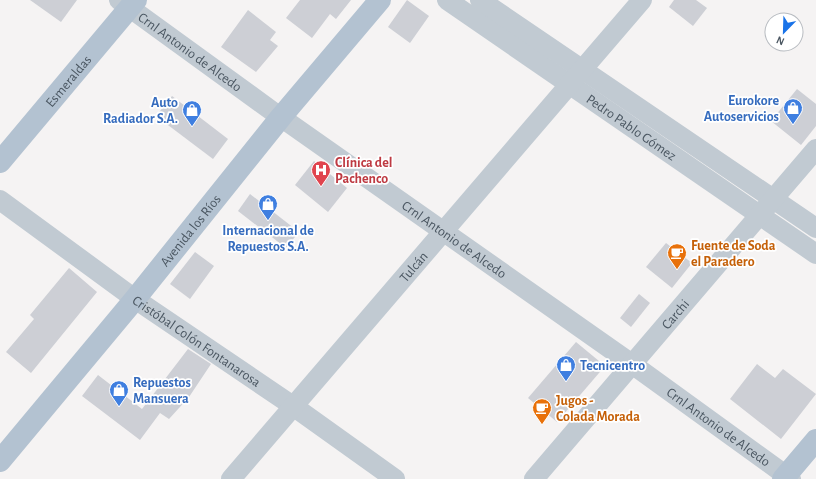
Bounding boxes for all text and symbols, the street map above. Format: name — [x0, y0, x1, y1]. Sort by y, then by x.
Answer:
street label: Crnl Antonio de Alcedo — [135, 10, 244, 95]
north arrow — [764, 12, 804, 52]
text: N — [775, 34, 786, 47]
street label: Esmeraldas — [43, 53, 94, 110]
street label: Pedro Pablo Gómez — [583, 92, 679, 164]
place label: Eurokore Autoservicios — [704, 94, 779, 124]
place label: Auto Radiador S.A. — [103, 96, 178, 126]
shop icon: Eurokore Autoservicios — [782, 97, 804, 125]
shop icon: Auto Radiador S.A. — [181, 99, 203, 127]
place label: Clínica del Pachenco — [335, 156, 392, 186]
hospital icon: Clínica del Pachenco — [310, 159, 332, 187]
street label: Avenida los Ríos — [158, 192, 224, 270]
shop icon: Internacional de Repuestos S.A. — [257, 193, 279, 221]
street label: Crnl Antonio de Alcedo — [399, 199, 509, 282]
place label: Internacional de Repuestos S.A. — [222, 224, 314, 254]
place label: Fuente de Soda el Paradero — [691, 239, 776, 269]
cafe icon: Fuente de Soda el Paradero — [666, 242, 688, 270]
street label: Tulcán — [397, 249, 431, 285]
street label: Cristóbal Colón Fontanarosa — [130, 293, 263, 390]
street label: Carchi — [659, 297, 692, 332]
shop icon: Tecnicentro — [555, 354, 577, 382]
place label: Tecnicentro — [580, 359, 645, 373]
place label: Repuestos Mansuera — [133, 376, 191, 406]
shop icon: Repuestos Mansuera — [108, 379, 130, 407]
street label: Crnl Antonio de Alcedo — [664, 385, 773, 470]
place label: Jugos - Colada Morada — [556, 394, 640, 424]
cafe icon: Jugos - Colada Morada — [531, 397, 553, 425]

